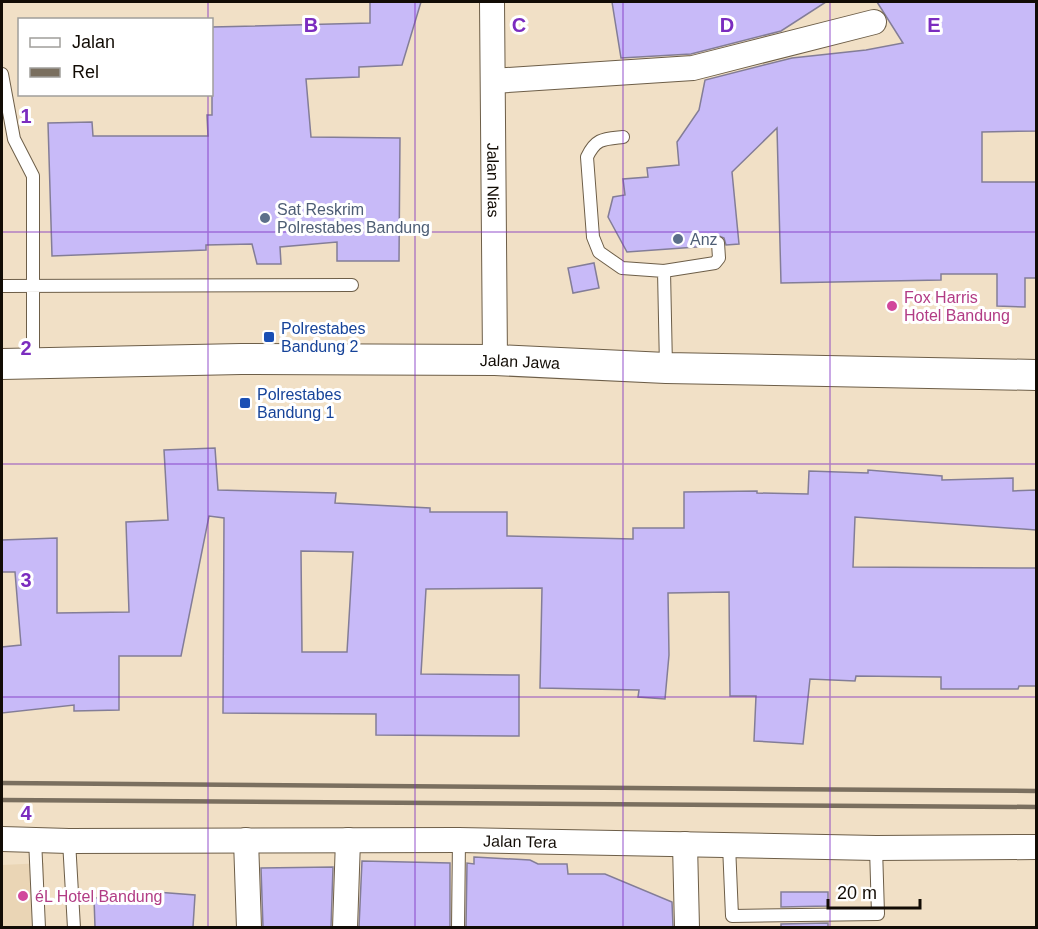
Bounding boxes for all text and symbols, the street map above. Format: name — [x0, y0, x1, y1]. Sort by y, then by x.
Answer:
text: B — [304, 14, 318, 36]
text: C — [512, 14, 526, 36]
text: D — [720, 14, 734, 36]
text: E — [927, 14, 941, 36]
legend — [18, 18, 213, 96]
text: Jalan — [72, 32, 115, 52]
text: Rel — [72, 62, 99, 82]
text: 1 — [20, 105, 32, 127]
street label: Jalan Nias — [484, 143, 502, 217]
place label: Sat Reskrim Polrestabes Bandung — [277, 201, 430, 236]
marker: Sat Reskrim Polrestabes Bandung — [258, 211, 272, 225]
place label: Anz — [690, 231, 718, 248]
marker: Anz — [671, 232, 685, 246]
place label: Fox Harris Hotel Bandung — [904, 289, 1010, 324]
marker: Fox Harris Hotel Bandung — [885, 299, 899, 313]
place label: Polrestabes Bandung 2 — [281, 320, 366, 355]
marker: Polrestabes Bandung 2 — [262, 330, 276, 344]
text: 2 — [20, 337, 32, 359]
street label: Jalan Jawa — [480, 352, 560, 372]
place label: Polrestabes Bandung 1 — [257, 386, 342, 421]
marker: Polrestabes Bandung 1 — [238, 396, 252, 410]
text: 3 — [20, 569, 32, 591]
text: 4 — [20, 802, 32, 824]
street label: Jalan Tera — [483, 832, 557, 851]
scale bar — [828, 872, 920, 910]
text: 20 m — [837, 883, 877, 903]
place label: éL Hotel Bandung — [35, 888, 163, 905]
marker: éL Hotel Bandung — [16, 889, 30, 903]

